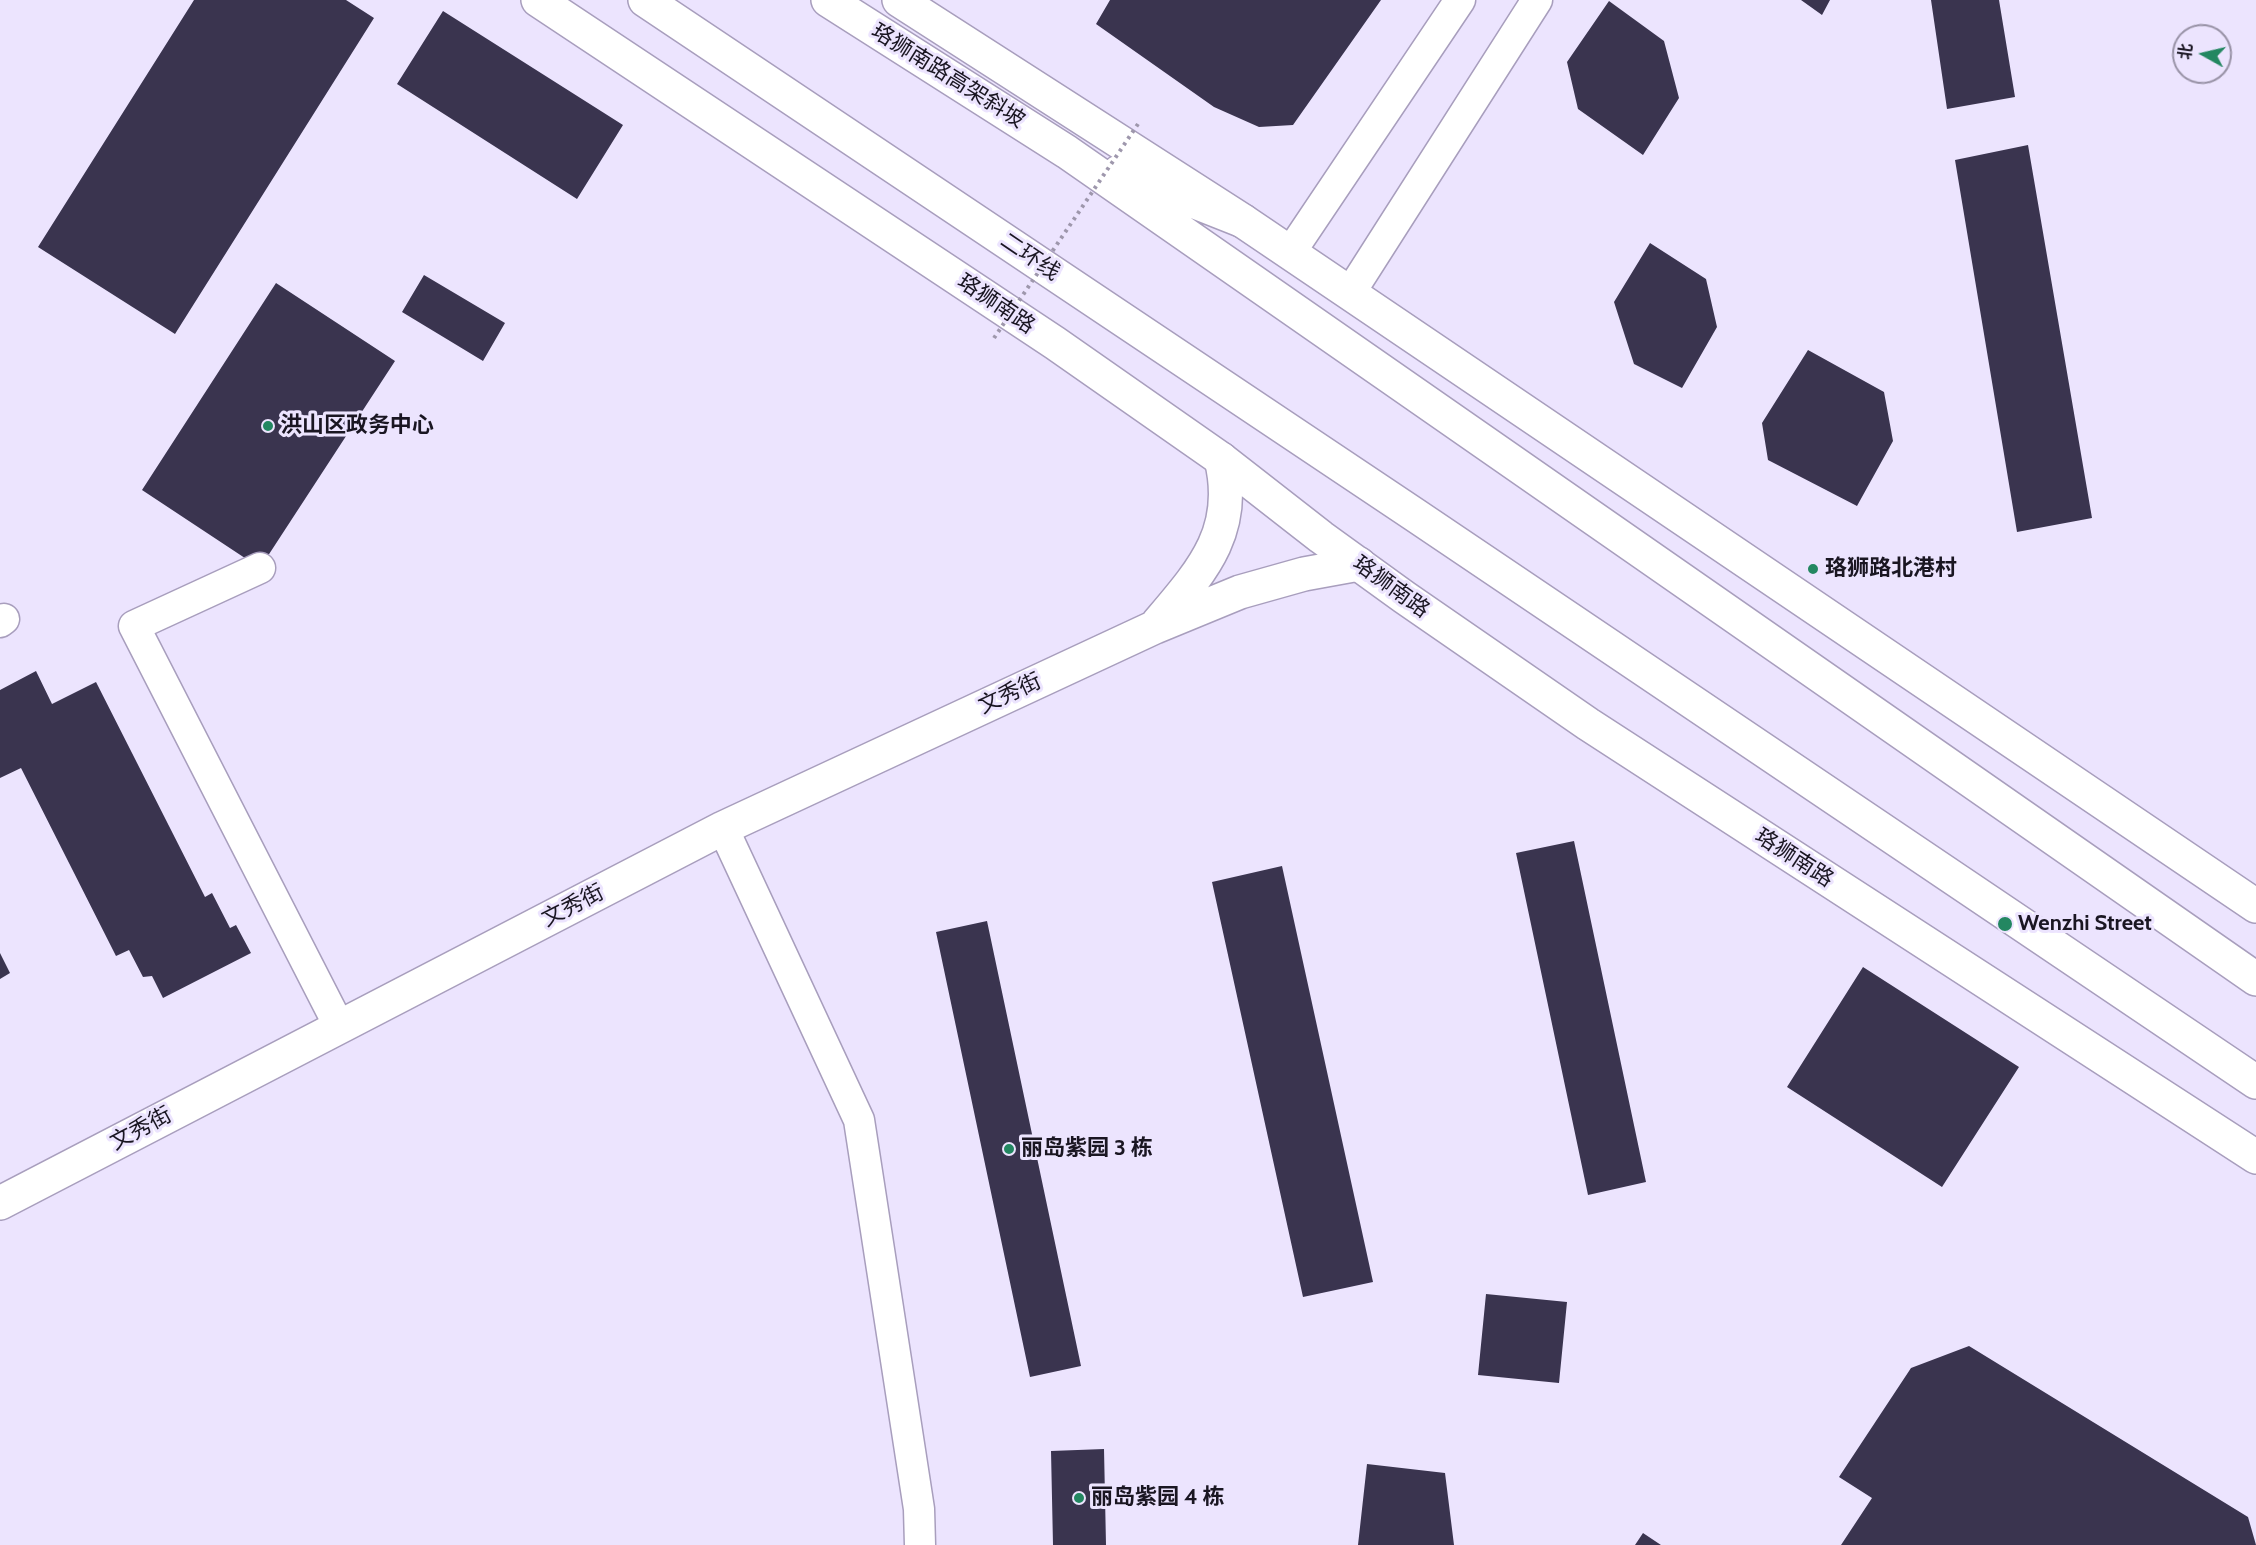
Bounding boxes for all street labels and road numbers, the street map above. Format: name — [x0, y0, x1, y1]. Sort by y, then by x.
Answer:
street label: 珞狮南路高架斜坡 — [866, 18, 1030, 134]
street label: 二环线 — [995, 228, 1065, 286]
street label: 珞狮南路 — [952, 268, 1040, 340]
street label: 珞狮南路 — [1348, 550, 1434, 624]
street label: 文秀街 — [975, 668, 1045, 720]
street label: 珞狮南路 — [1750, 823, 1838, 893]
street label: 文秀街 — [538, 879, 608, 933]
street label: 文秀街 — [106, 1102, 176, 1156]

